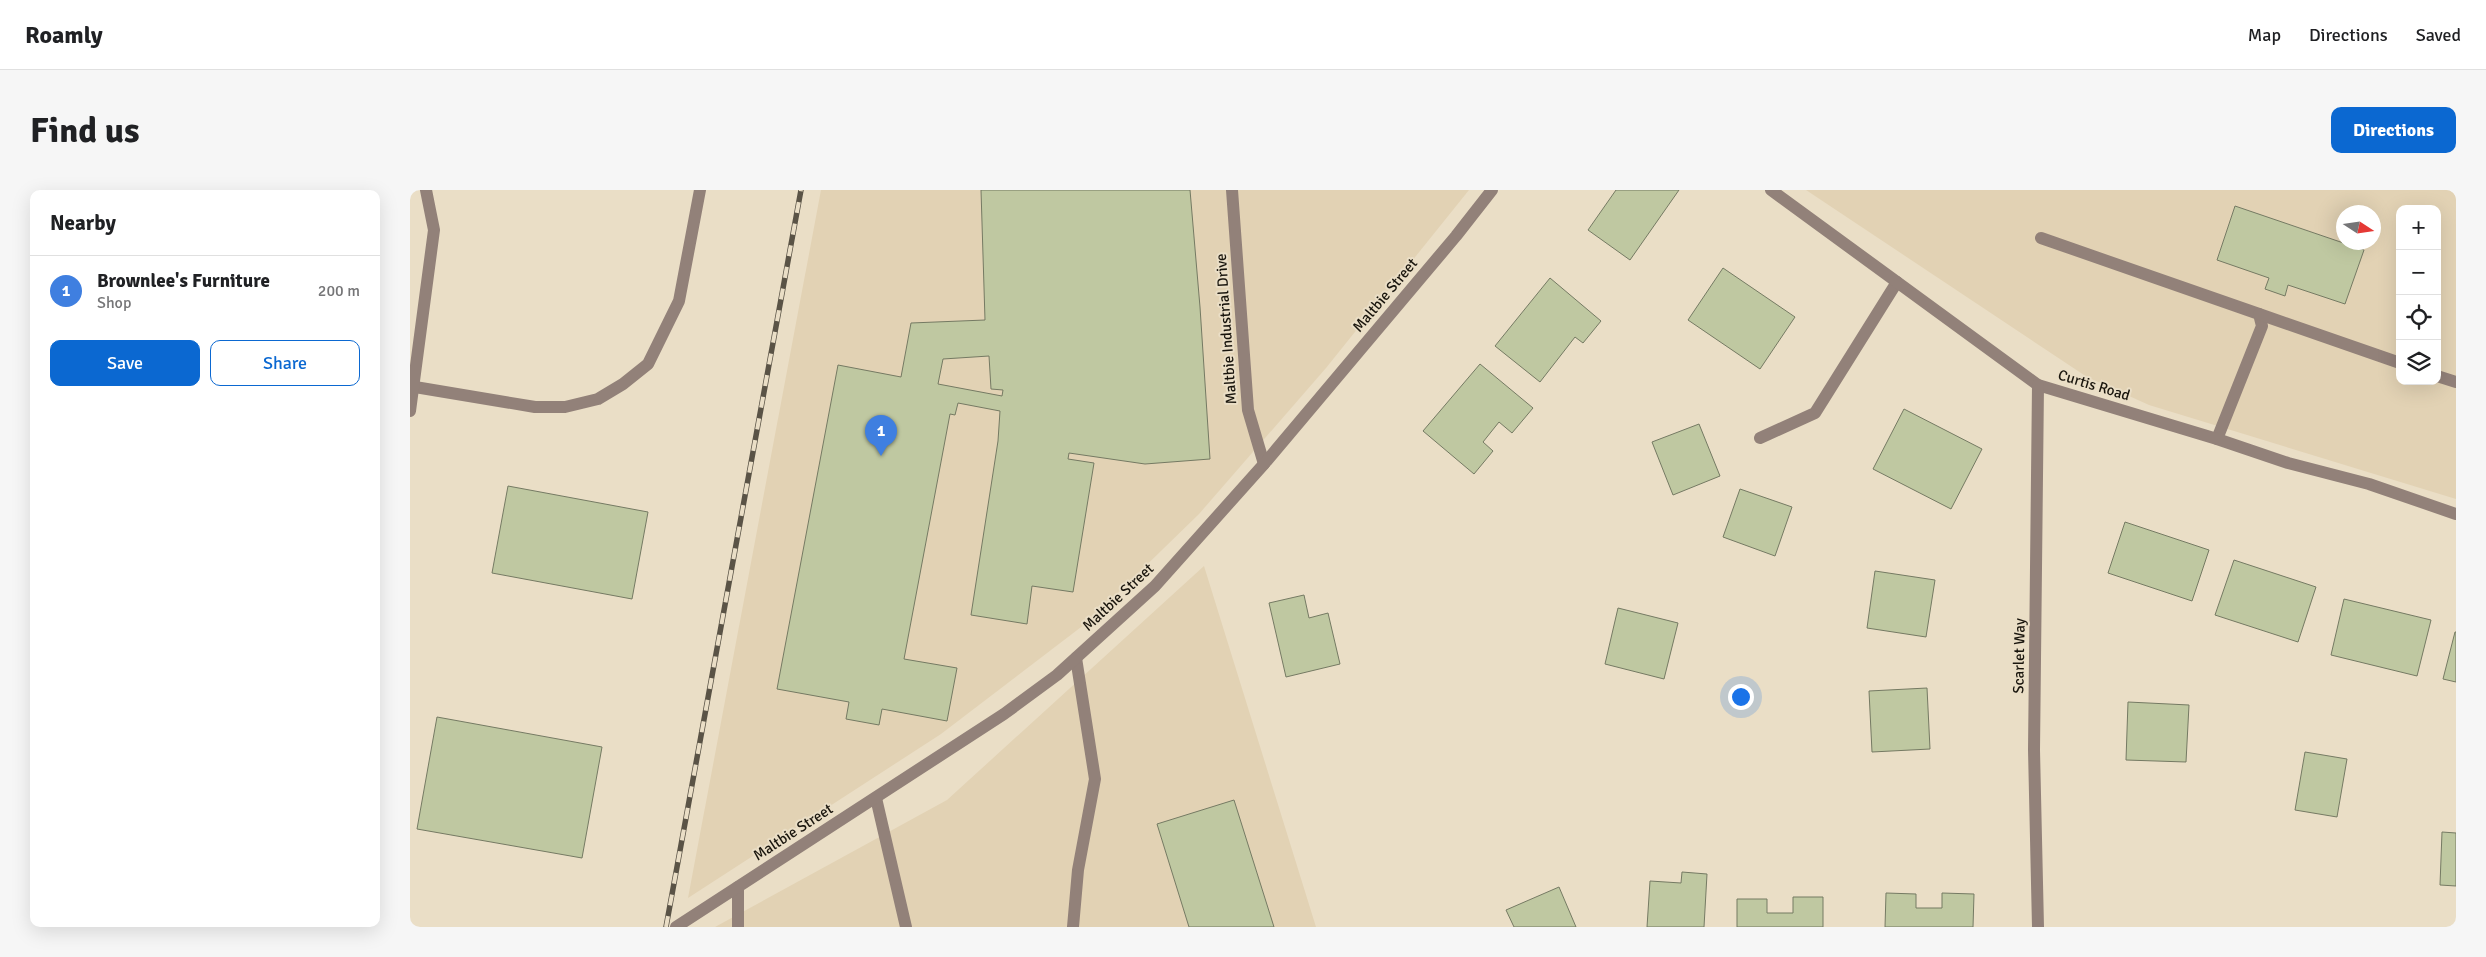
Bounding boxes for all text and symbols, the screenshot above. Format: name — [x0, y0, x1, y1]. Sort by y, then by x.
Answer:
text: Roamly — [25, 20, 103, 50]
text: Map — [2248, 24, 2281, 46]
text: Directions — [2309, 24, 2388, 46]
text: Saved — [2416, 24, 2461, 46]
button: Directions — [2331, 107, 2456, 153]
text: Find us — [30, 109, 140, 152]
north arrow — [2336, 205, 2381, 250]
map controls — [2396, 205, 2441, 385]
button: + — [2396, 205, 2441, 250]
text: Nearby — [50, 210, 116, 236]
button: − — [2396, 250, 2441, 295]
street label: Maltbie Industrial Drive — [1212, 253, 1240, 405]
street label: Maltbie Street — [1349, 254, 1421, 336]
text: Brownlee's Furniture — [97, 269, 270, 293]
text: 1 — [62, 281, 70, 301]
text: 200 m — [318, 281, 360, 301]
text: Shop — [97, 293, 131, 313]
button: locate — [2396, 295, 2441, 340]
button: Save — [50, 340, 200, 386]
button: Share — [210, 340, 360, 386]
button: layers — [2396, 340, 2441, 385]
street label: Curtis Road — [2056, 366, 2132, 404]
pin: 1 — [865, 415, 897, 456]
street label: Maltbie Street — [1079, 559, 1157, 635]
street label: Scarlet Way — [2009, 618, 2029, 694]
your location — [1728, 684, 1754, 710]
street label: Maltbie Street — [750, 800, 836, 864]

